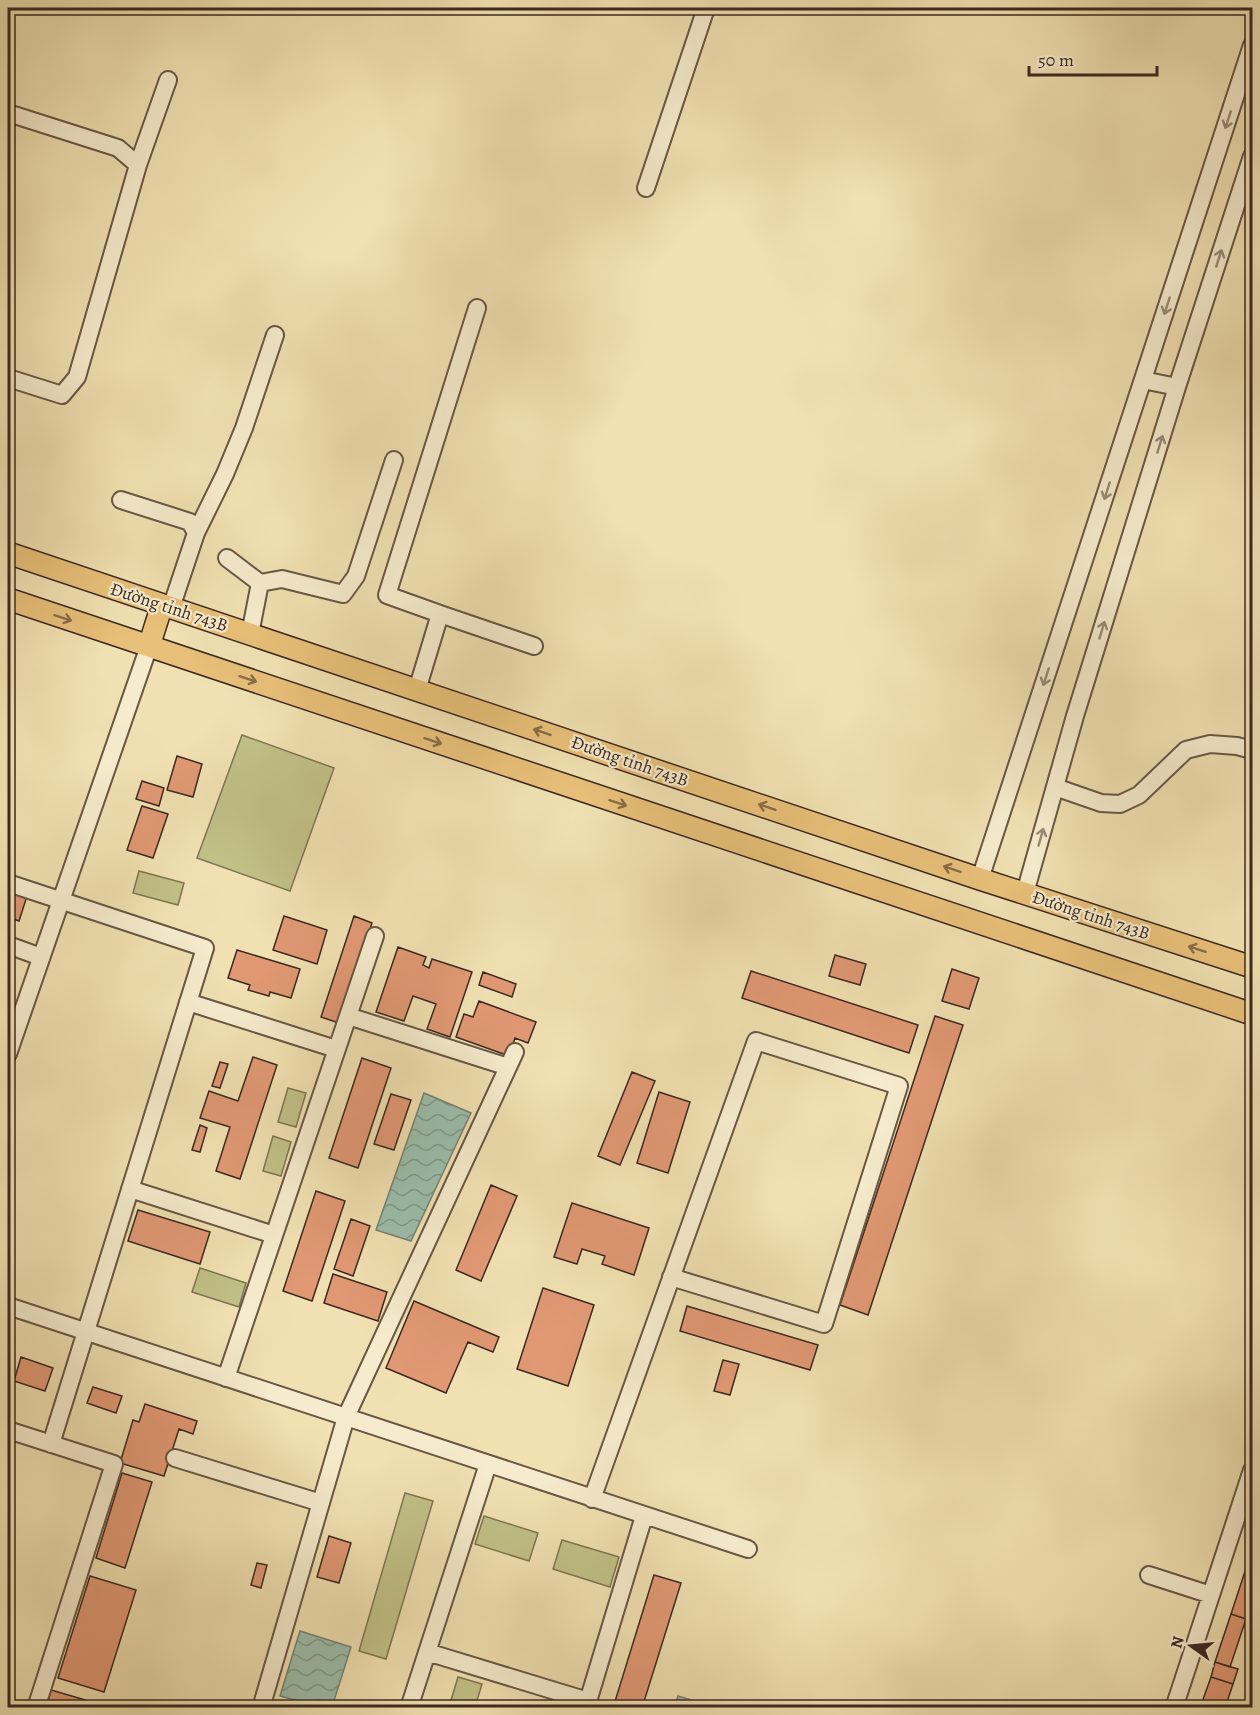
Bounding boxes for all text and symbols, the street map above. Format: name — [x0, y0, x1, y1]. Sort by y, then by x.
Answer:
scale bar — [1029, 39, 1156, 77]
text: 50 m — [1038, 48, 1074, 72]
one-way arrow — [1222, 110, 1233, 129]
one-way arrow — [1215, 249, 1226, 268]
one-way arrow — [1161, 296, 1172, 315]
one-way arrow — [1155, 435, 1166, 454]
one-way arrow — [1101, 481, 1112, 500]
street label: Đường tỉnh 743B — [107, 577, 231, 637]
one-way arrow — [53, 613, 72, 624]
one-way arrow — [1097, 621, 1108, 640]
one-way arrow — [1040, 667, 1051, 686]
one-way arrow — [238, 675, 257, 686]
one-way arrow — [533, 725, 552, 736]
street label: Đường tỉnh 743B — [568, 730, 692, 792]
one-way arrow — [423, 736, 442, 747]
one-way arrow — [608, 798, 627, 809]
one-way arrow — [758, 801, 777, 812]
one-way arrow — [1036, 828, 1047, 847]
one-way arrow — [943, 863, 962, 874]
street label: Đường tỉnh 743B — [1029, 885, 1153, 945]
one-way arrow — [1188, 943, 1207, 954]
north arrow — [1161, 1616, 1221, 1676]
text: N — [1165, 1634, 1190, 1651]

